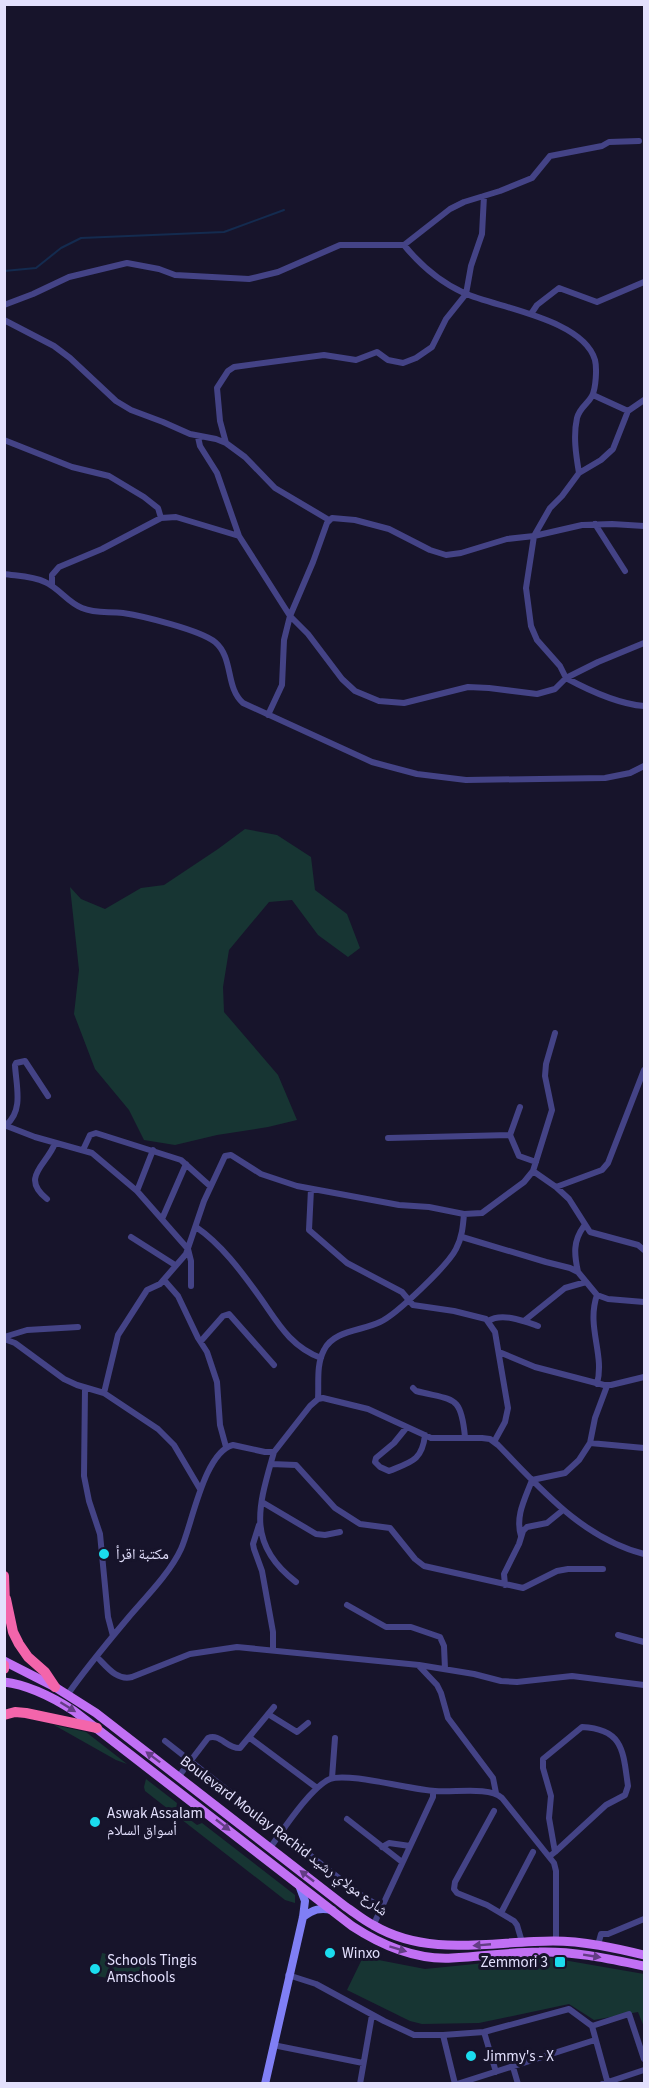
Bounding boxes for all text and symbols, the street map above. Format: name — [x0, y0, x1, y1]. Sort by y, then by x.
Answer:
place label: مكتبة اقرأ — [116, 1544, 169, 1565]
marker: مكتبة اقرأ — [97, 1547, 111, 1561]
one-way arrow — [59, 1702, 76, 1713]
one-way arrow — [146, 1751, 161, 1763]
street label: Boulevard Moulay Rachid شارع مولاي رشيد — [175, 1751, 392, 1922]
place label: Aswak Assalam أسواق السلام — [107, 1803, 203, 1841]
marker: Aswak Assalam أسواق السلام — [88, 1815, 102, 1829]
one-way arrow — [215, 1819, 230, 1831]
one-way arrow — [300, 1871, 315, 1883]
one-way arrow — [473, 1940, 492, 1950]
place label: Winxo — [342, 1943, 380, 1964]
one-way arrow — [389, 1945, 407, 1954]
marker: Winxo — [323, 1946, 337, 1960]
place label: Schools Tingis Amschools — [107, 1950, 197, 1988]
one-way arrow — [583, 1951, 602, 1960]
place label: Zemmori 3 — [480, 1952, 548, 1973]
marker: Zemmori 3 — [553, 1955, 567, 1969]
marker: Schools Tingis Amschools — [88, 1962, 102, 1976]
place label: Jimmy's - X — [483, 2046, 554, 2067]
marker: Jimmy's - X — [464, 2049, 478, 2063]

